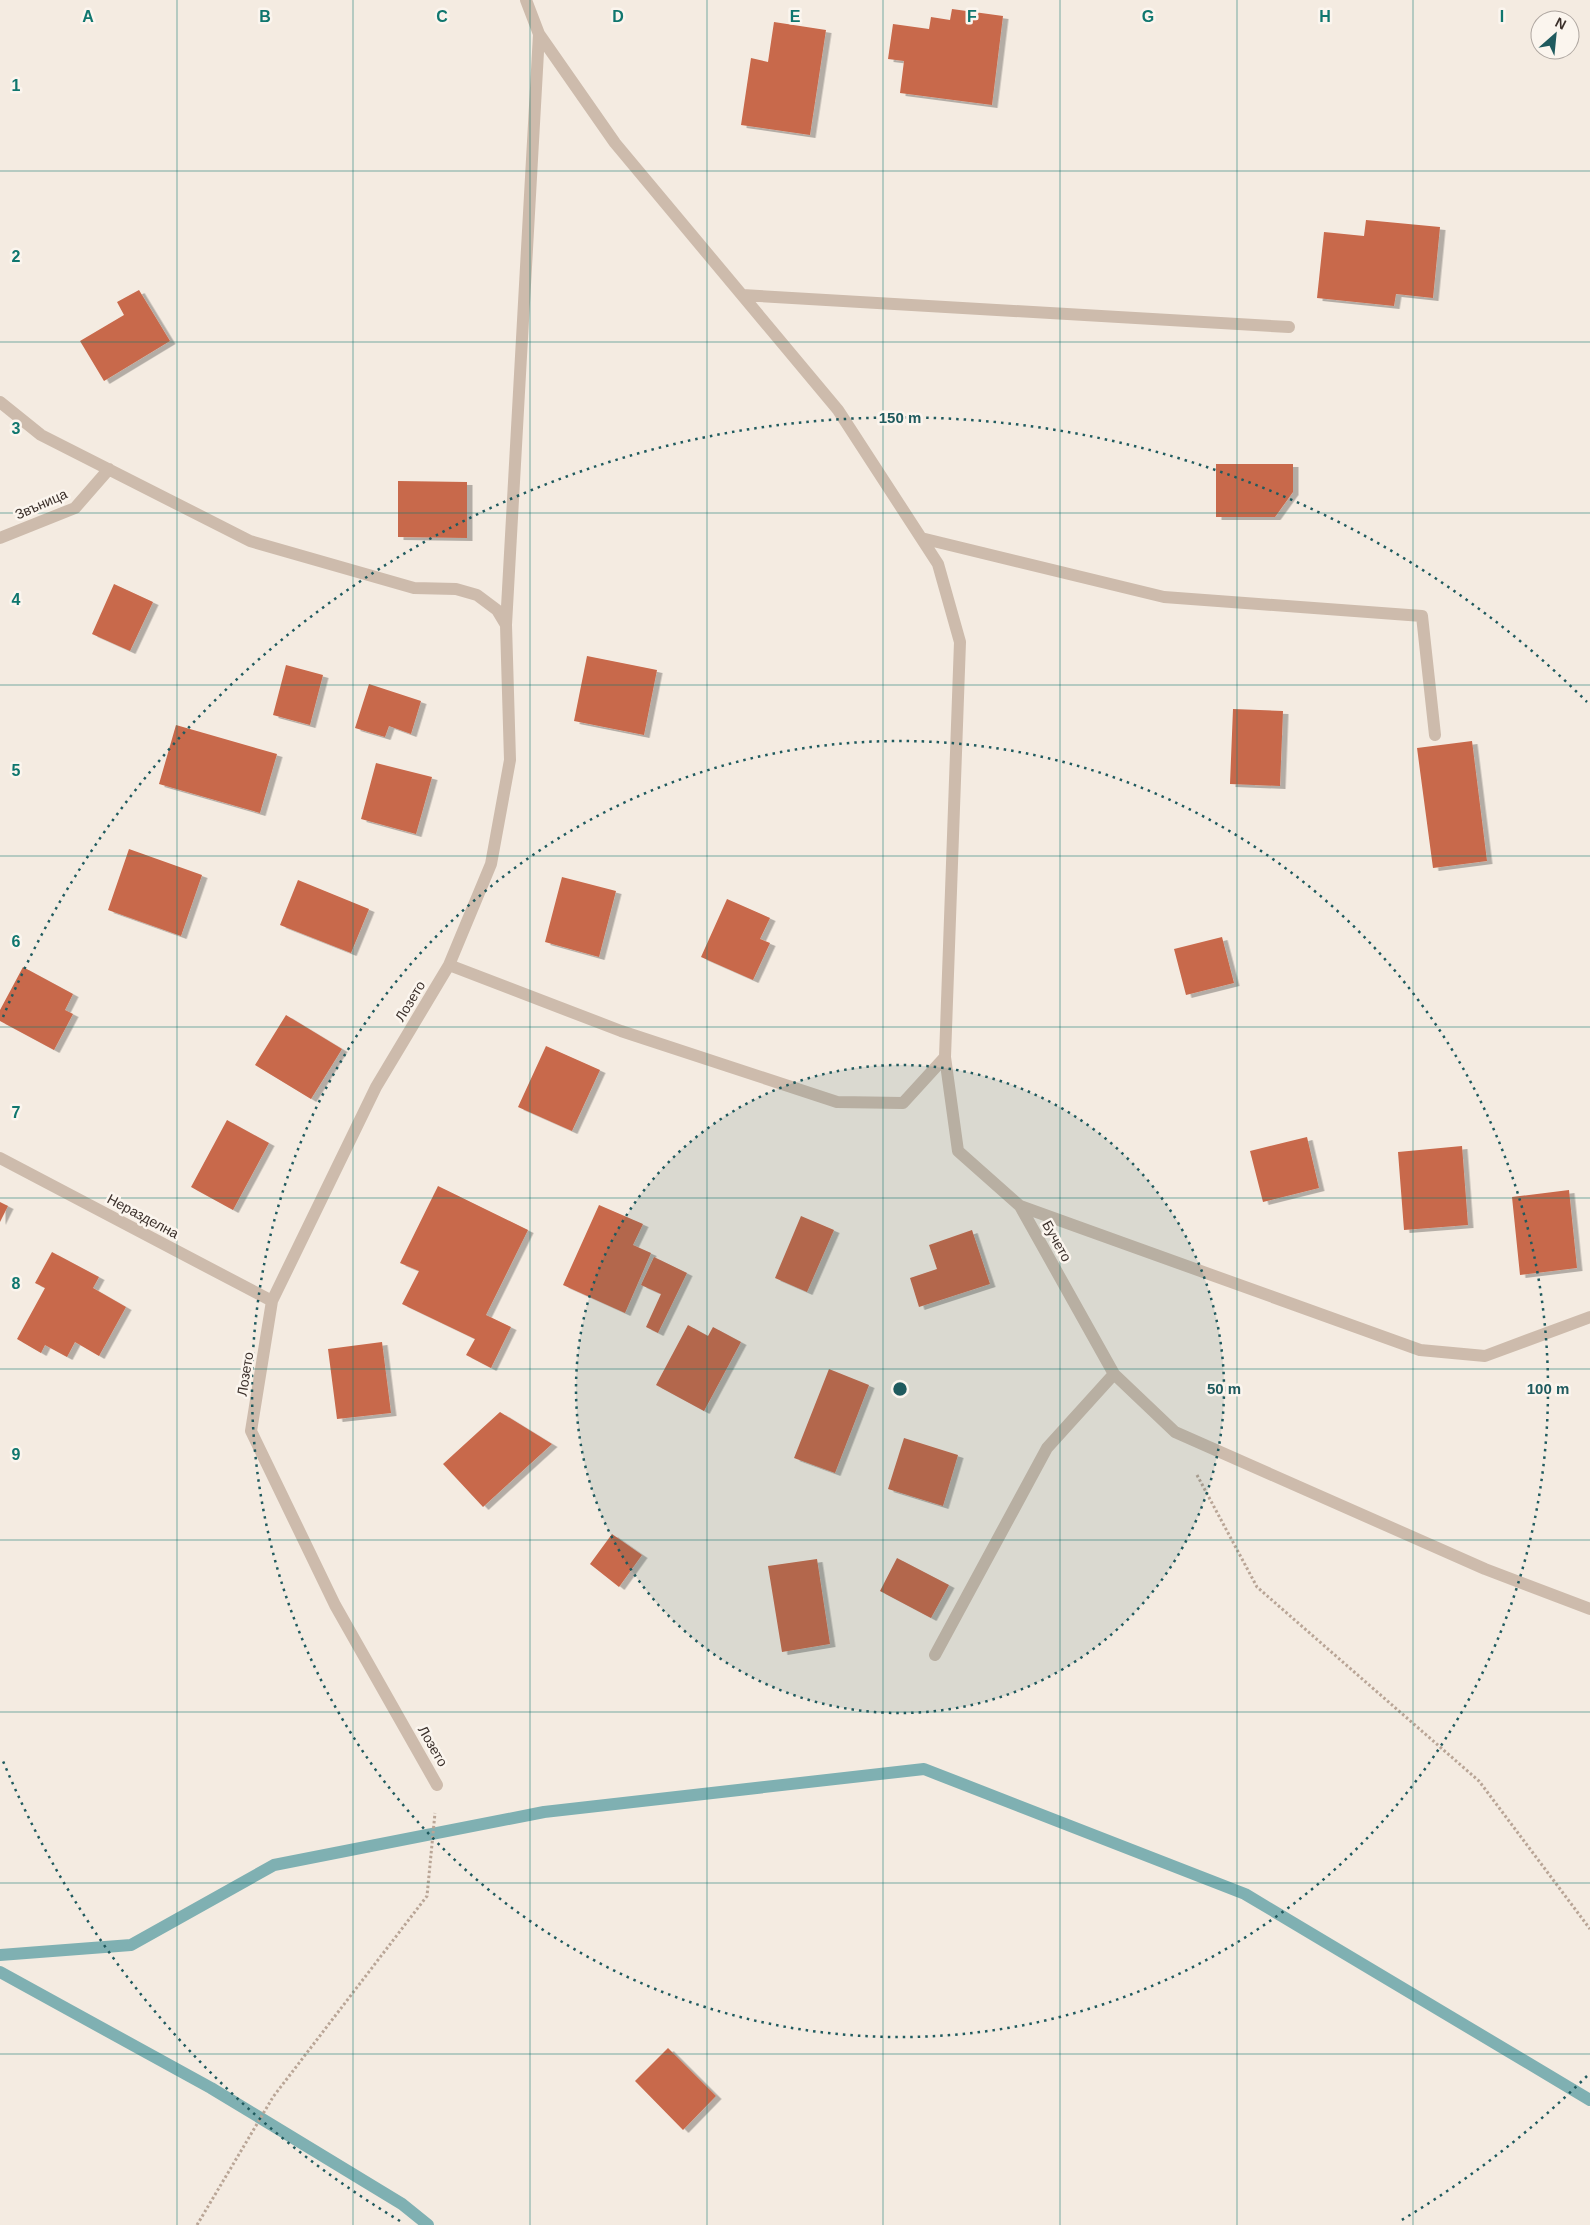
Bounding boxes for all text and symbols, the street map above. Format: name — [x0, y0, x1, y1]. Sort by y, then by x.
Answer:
text: A — [82, 8, 94, 25]
text: B — [259, 8, 271, 25]
text: C — [436, 8, 448, 25]
text: D — [612, 8, 624, 25]
text: E — [790, 8, 801, 25]
text: F — [967, 8, 977, 25]
text: G — [1142, 8, 1154, 25]
text: H — [1319, 8, 1331, 25]
text: I — [1500, 8, 1504, 25]
north arrow — [1530, 10, 1580, 60]
text: N — [1553, 14, 1569, 33]
text: 1 — [12, 77, 21, 94]
text: 2 — [12, 248, 21, 265]
text: 150 m — [879, 409, 921, 426]
text: 3 — [12, 420, 21, 437]
street label: Звъница — [12, 485, 70, 523]
text: 4 — [12, 591, 21, 608]
text: 5 — [12, 762, 21, 779]
text: 6 — [12, 933, 21, 950]
street label: Лозето — [392, 978, 428, 1024]
text: 7 — [12, 1104, 21, 1121]
street label: Неразделна — [105, 1190, 182, 1242]
street label: Бучето — [1039, 1218, 1075, 1265]
text: 8 — [12, 1275, 21, 1292]
street label: Лозето — [234, 1351, 256, 1397]
centre of rings — [891, 1380, 909, 1398]
text: 50 m — [1207, 1380, 1241, 1397]
text: 100 m — [1527, 1380, 1569, 1397]
text: 9 — [12, 1446, 21, 1463]
street label: Лозето — [415, 1723, 451, 1769]

